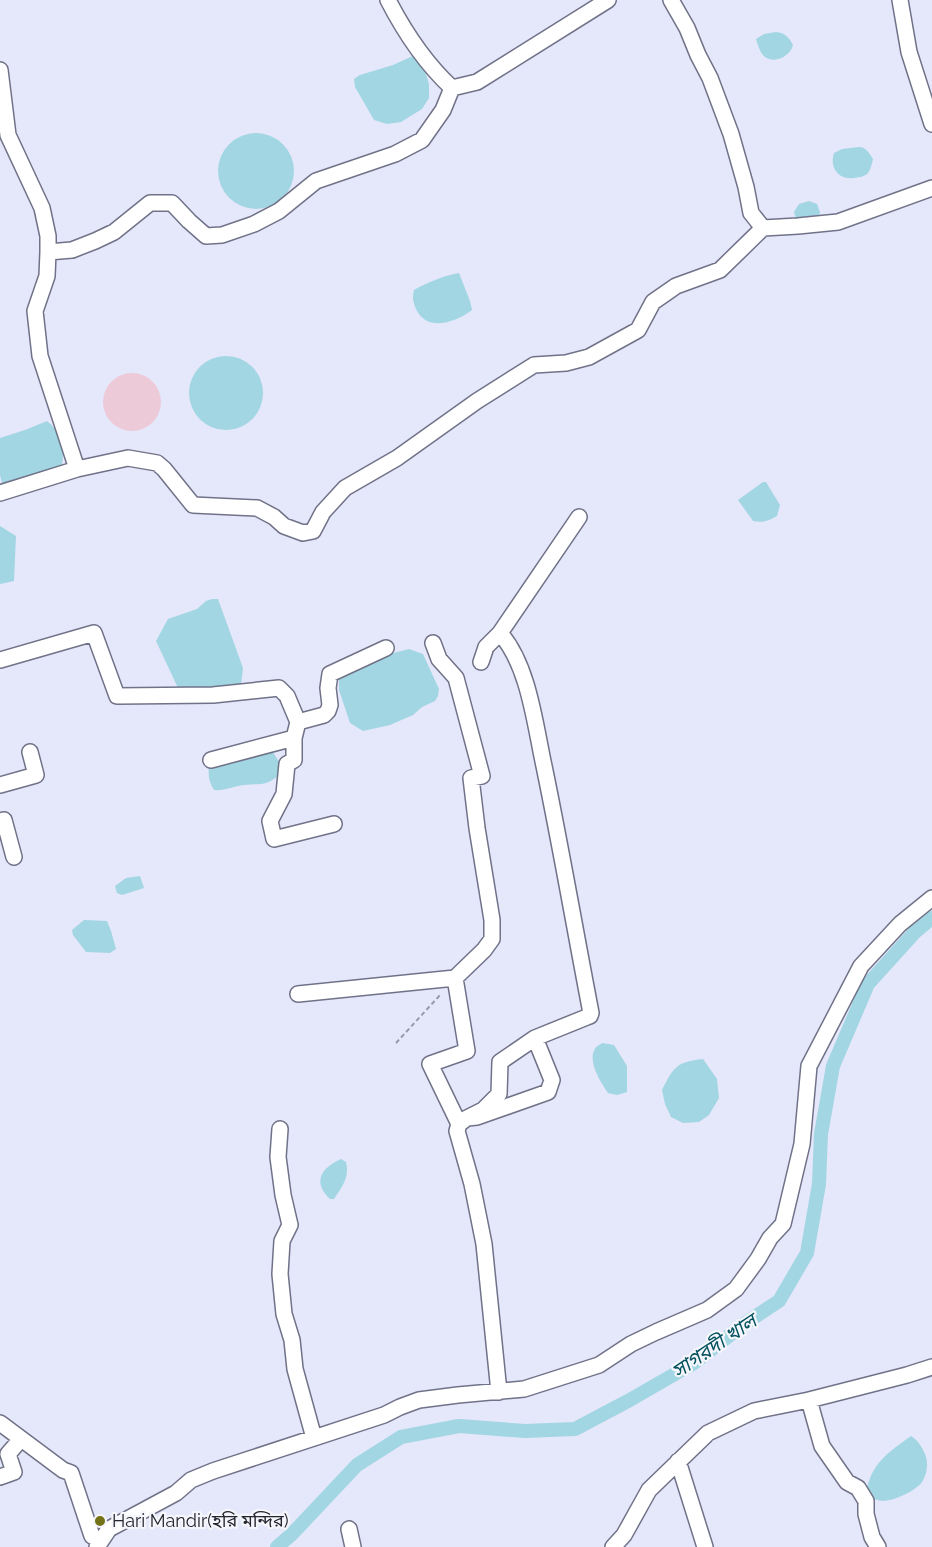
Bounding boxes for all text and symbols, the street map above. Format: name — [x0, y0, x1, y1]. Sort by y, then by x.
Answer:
water label: সাগরদী খাল — [667, 1307, 764, 1383]
place label: Hari Mandir(হরি মন্দির) — [112, 1510, 289, 1531]
marker: Hari Mandir(হরি মন্দির) — [93, 1514, 107, 1528]

